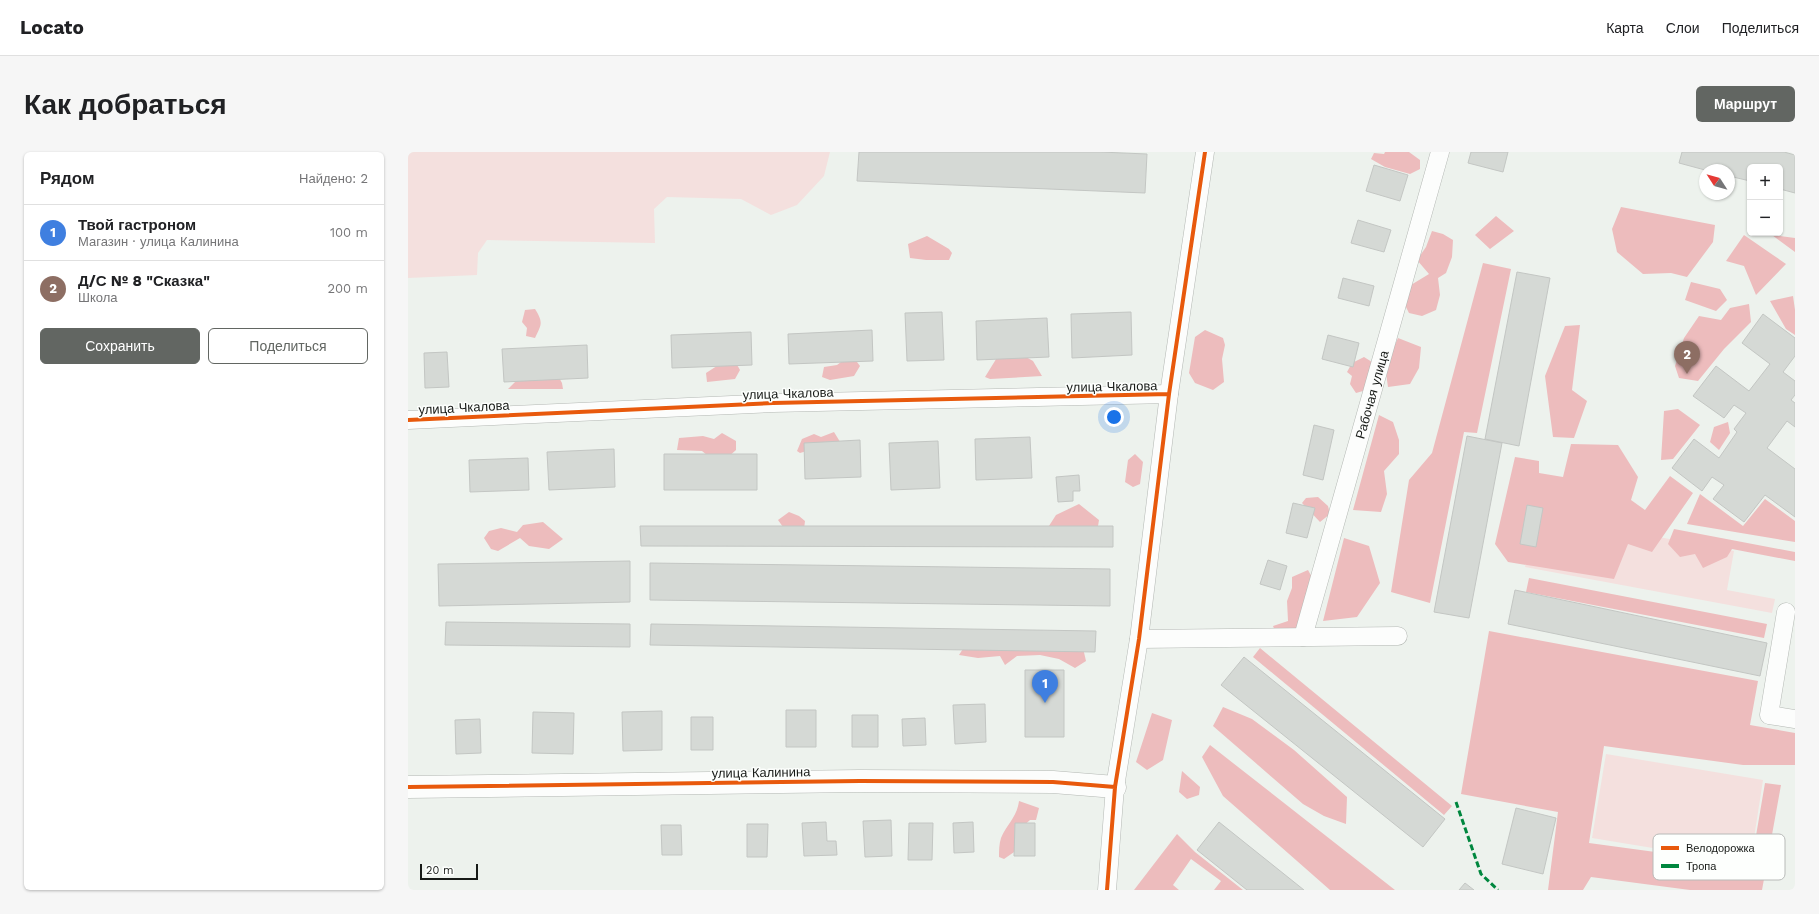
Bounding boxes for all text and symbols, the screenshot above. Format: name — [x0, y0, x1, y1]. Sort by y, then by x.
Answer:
text: Locato — [20, 16, 84, 39]
text: Карта — [1606, 20, 1644, 36]
text: Слои — [1666, 20, 1700, 36]
text: Поделиться — [1722, 20, 1799, 36]
button: Маршрут — [1696, 86, 1795, 122]
text: Как добраться — [24, 88, 227, 121]
north arrow — [1699, 164, 1735, 200]
map controls — [1747, 164, 1783, 236]
button: + — [1747, 164, 1783, 200]
text: Рядом — [40, 168, 95, 188]
text: Найдено: 2 — [299, 171, 368, 186]
button: − — [1747, 200, 1783, 236]
text: Твой гастроном — [78, 216, 196, 234]
text: 1 — [50, 225, 56, 240]
text: 100 m — [330, 225, 368, 240]
text: Магазин · улица Калинина — [78, 234, 239, 249]
text: Д/С № 8 "Сказка" — [78, 272, 210, 290]
text: 2 — [49, 281, 57, 296]
text: 200 m — [327, 281, 368, 296]
text: Школа — [78, 290, 118, 305]
button: Сохранить — [40, 328, 200, 364]
button: Поделиться — [208, 328, 368, 364]
pin: 2 — [1674, 341, 1700, 374]
street label: Рабочая улица — [1352, 348, 1392, 441]
street label: улица Чкалова — [1066, 378, 1158, 395]
street label: улица Чкалова — [742, 384, 835, 403]
street label: улица Чкалова — [418, 398, 511, 417]
your location — [1104, 407, 1124, 427]
pin: 1 — [1032, 670, 1058, 703]
street label: улица Калинина — [712, 764, 811, 781]
legend — [1653, 834, 1785, 880]
text: Велодорожка — [1686, 842, 1756, 855]
text: Тропа — [1686, 860, 1717, 873]
scale bar — [420, 862, 478, 881]
text: 20 m — [426, 864, 454, 877]

